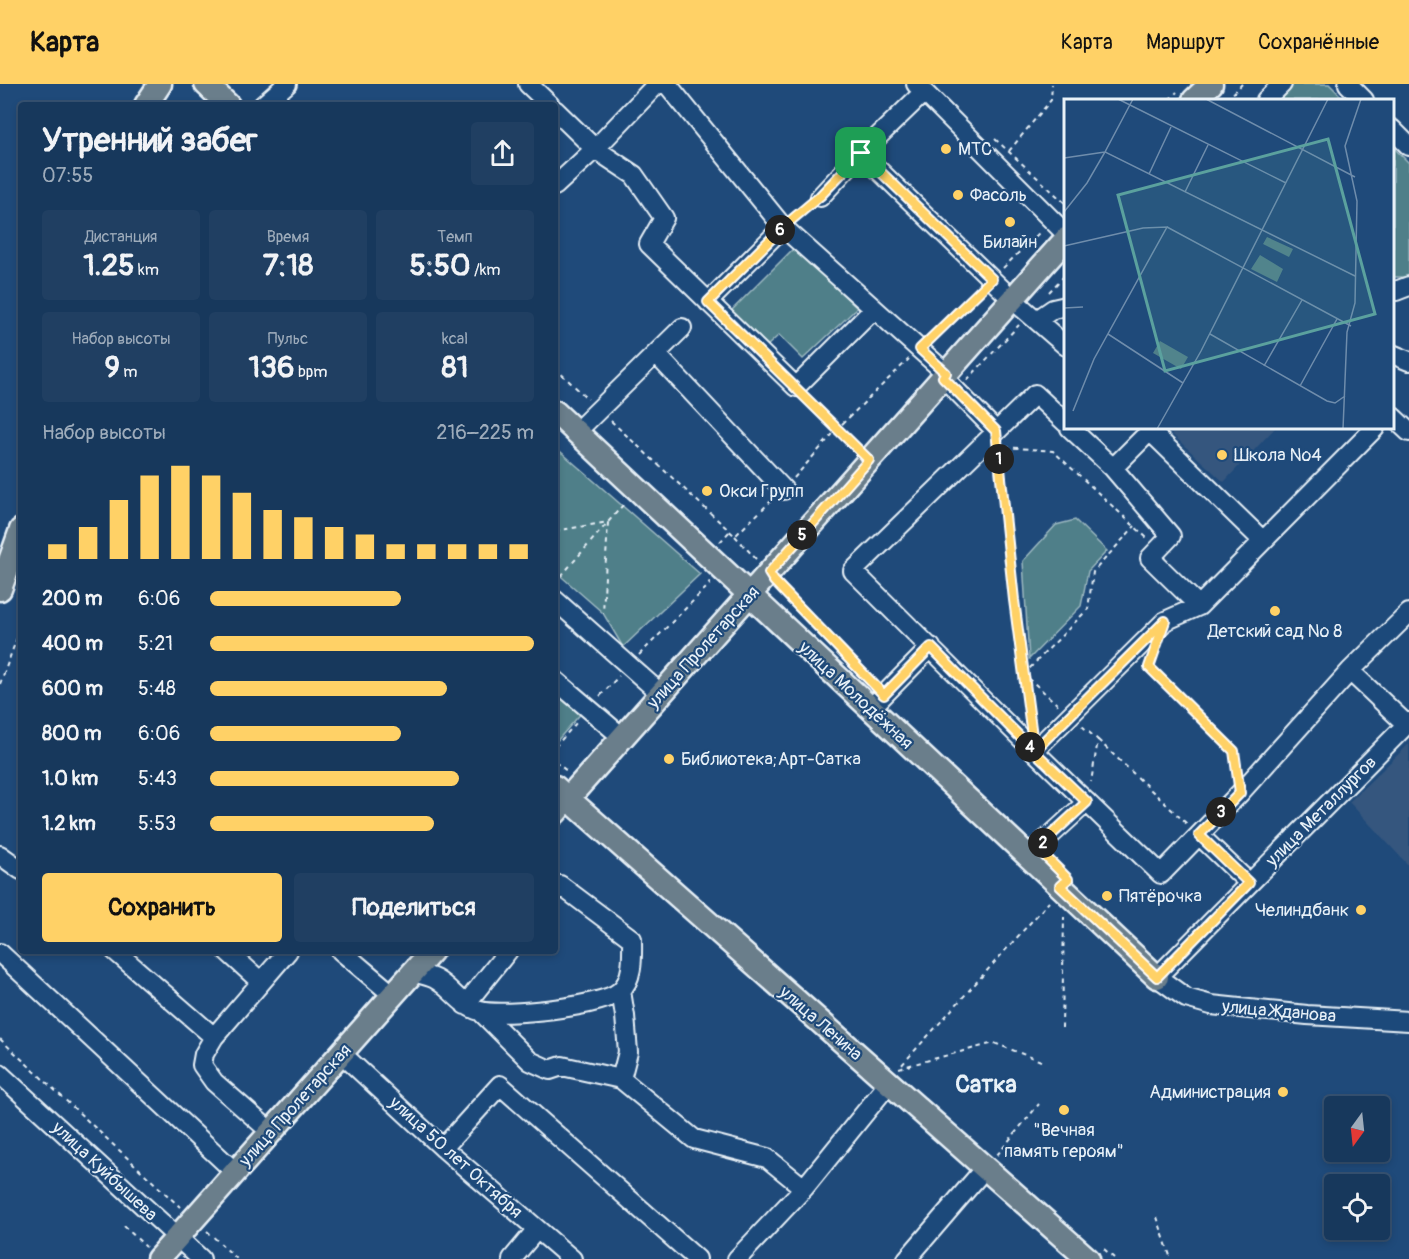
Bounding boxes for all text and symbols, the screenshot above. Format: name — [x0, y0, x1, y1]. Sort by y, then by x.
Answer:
text: Карта — [30, 25, 99, 60]
text: Карта — [1061, 29, 1113, 56]
text: Маршрут — [1146, 29, 1225, 56]
text: Сохранённые — [1258, 29, 1379, 56]
inset map — [1064, 99, 1394, 429]
text: Утренний забег — [42, 120, 258, 161]
button: share — [471, 122, 534, 185]
pin — [835, 127, 886, 178]
icon: arrive — [844, 136, 877, 169]
place label: МТС — [958, 138, 992, 161]
marker: МТС — [939, 142, 953, 156]
text: 07:55 — [42, 163, 93, 188]
place label: Фасоль — [970, 184, 1027, 207]
marker: Фасоль — [951, 188, 965, 202]
pin: 6 — [765, 215, 795, 245]
marker: Билайн — [1003, 215, 1017, 229]
text: 6 — [775, 220, 785, 240]
text: Дистанция — [85, 227, 157, 247]
text: Время — [267, 227, 309, 247]
text: Темп — [437, 227, 473, 247]
place label: Билайн — [983, 231, 1037, 254]
text: 1.25 — [83, 247, 134, 284]
text: 7:18 — [263, 247, 313, 284]
text: 5:50 — [409, 247, 470, 284]
text: km — [134, 260, 159, 280]
text: /km — [470, 260, 501, 280]
text: Набор высоты — [71, 329, 171, 349]
text: Пульс — [268, 329, 308, 349]
text: kcal — [442, 329, 468, 349]
text: 9 — [104, 349, 120, 386]
text: 136 — [248, 349, 294, 386]
text: 81 — [442, 349, 468, 386]
text: m — [120, 362, 138, 382]
text: bpm — [294, 362, 328, 382]
text: Набор высоты — [42, 420, 166, 445]
text: 216–225 m — [436, 420, 534, 445]
pin: 1 — [984, 444, 1014, 474]
place label: Школа №4 — [1234, 444, 1322, 467]
marker: Школа №4 — [1215, 448, 1229, 462]
text: 1 — [996, 449, 1002, 469]
place label: Окси Групп — [719, 480, 804, 503]
marker: Окси Групп — [700, 484, 714, 498]
pin: 5 — [787, 520, 817, 550]
text: 5 — [798, 525, 806, 545]
street label: улица Пролетарская — [642, 581, 765, 714]
text: 200 m — [42, 586, 103, 611]
text: 6:06 — [138, 586, 180, 611]
marker: Детский сад № 8 — [1268, 604, 1282, 618]
place label: Детский сад № 8 — [1207, 620, 1342, 643]
text: 400 m — [42, 631, 103, 656]
text: 5:21 — [138, 631, 173, 656]
street label: улица Молодёжная — [793, 636, 918, 754]
text: 600 m — [42, 676, 103, 701]
text: 5:48 — [138, 676, 176, 701]
text: 800 m — [42, 721, 102, 746]
text: 6:06 — [138, 721, 180, 746]
pin: 4 — [1015, 732, 1045, 762]
text: 4 — [1025, 737, 1035, 757]
place label: Библиотека;Арт-Сатка — [681, 748, 861, 771]
street label: улица Металлургов — [1260, 751, 1382, 872]
marker: Библиотека;Арт-Сатка — [662, 752, 676, 766]
text: 1.0 km — [42, 766, 98, 791]
text: 5:43 — [138, 766, 177, 791]
pin: 3 — [1206, 797, 1236, 827]
text: 3 — [1217, 802, 1225, 822]
text: 1.2 km — [42, 811, 96, 836]
text: 5:53 — [138, 811, 176, 836]
pin: 2 — [1028, 828, 1058, 858]
text: 2 — [1039, 833, 1047, 853]
button: Сохранить — [42, 873, 282, 942]
button: Поделиться — [294, 873, 534, 942]
place label: Пятёрочка — [1119, 885, 1202, 908]
marker: Пятёрочка — [1100, 889, 1114, 903]
place label: Челиндбанк — [1255, 899, 1349, 922]
marker: Челиндбанк — [1354, 903, 1368, 917]
street label: улица Ленина — [774, 980, 867, 1066]
street label: улица Жданова — [1220, 995, 1337, 1028]
street label: улица Пролетарская — [234, 1039, 357, 1172]
district label: Сатка — [955, 1070, 1017, 1099]
place label: Администрация — [1149, 1081, 1271, 1104]
marker: Администрация — [1276, 1085, 1290, 1099]
street label: улица 50 лет Октября — [384, 1091, 527, 1223]
north arrow — [1324, 1096, 1390, 1162]
map controls — [1324, 1096, 1390, 1240]
marker: "Вечная память героям" — [1057, 1103, 1071, 1117]
street label: улица Куйбышева — [46, 1116, 162, 1226]
place label: "Вечная память героям" — [1004, 1119, 1124, 1163]
button: locate — [1324, 1174, 1390, 1240]

